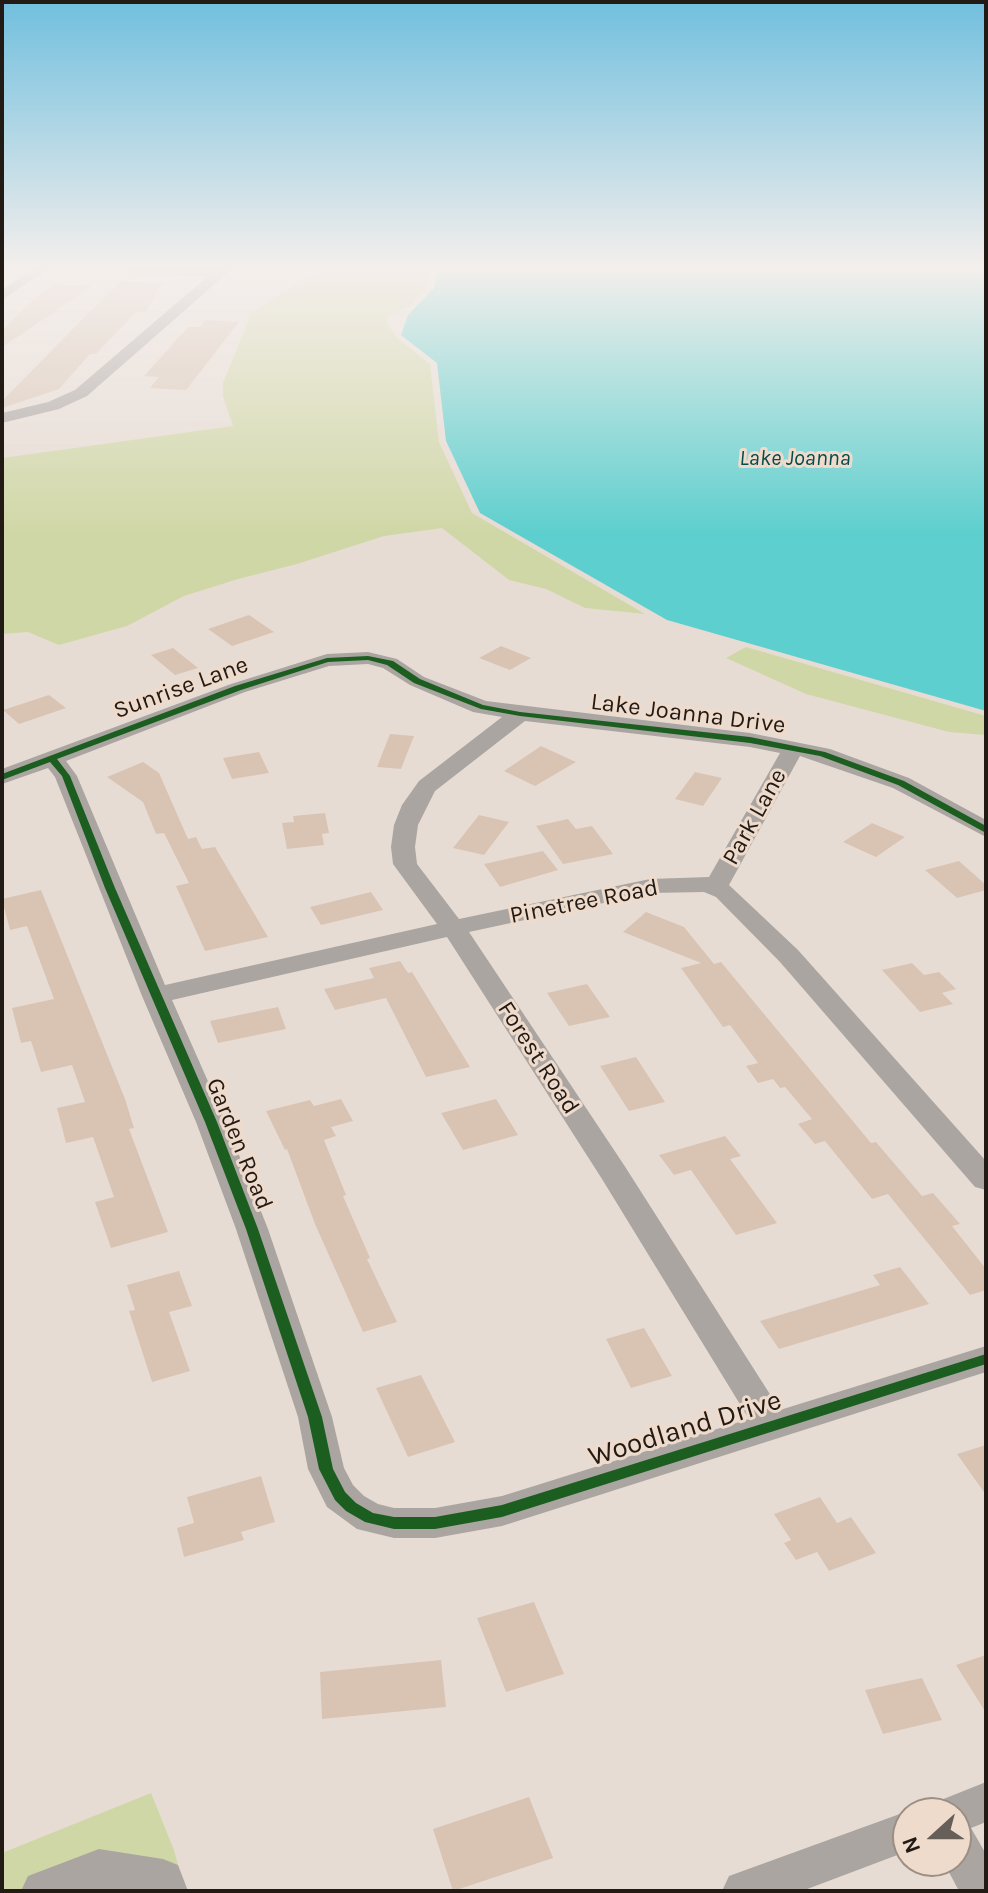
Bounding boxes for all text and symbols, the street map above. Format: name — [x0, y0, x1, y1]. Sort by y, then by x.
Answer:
water label: Lake Joanna — [739, 446, 851, 472]
street label: Sunrise Lane — [110, 650, 252, 726]
street label: Lake Joanna Drive — [589, 688, 787, 740]
street label: Park Lane — [717, 764, 793, 870]
street label: Pinetree Road — [507, 874, 661, 930]
street label: Forest Road — [491, 996, 585, 1120]
street label: Garden Road — [200, 1074, 278, 1214]
street label: Woodland Drive — [584, 1384, 786, 1474]
north arrow — [892, 1797, 972, 1877]
text: N — [896, 1833, 926, 1857]

